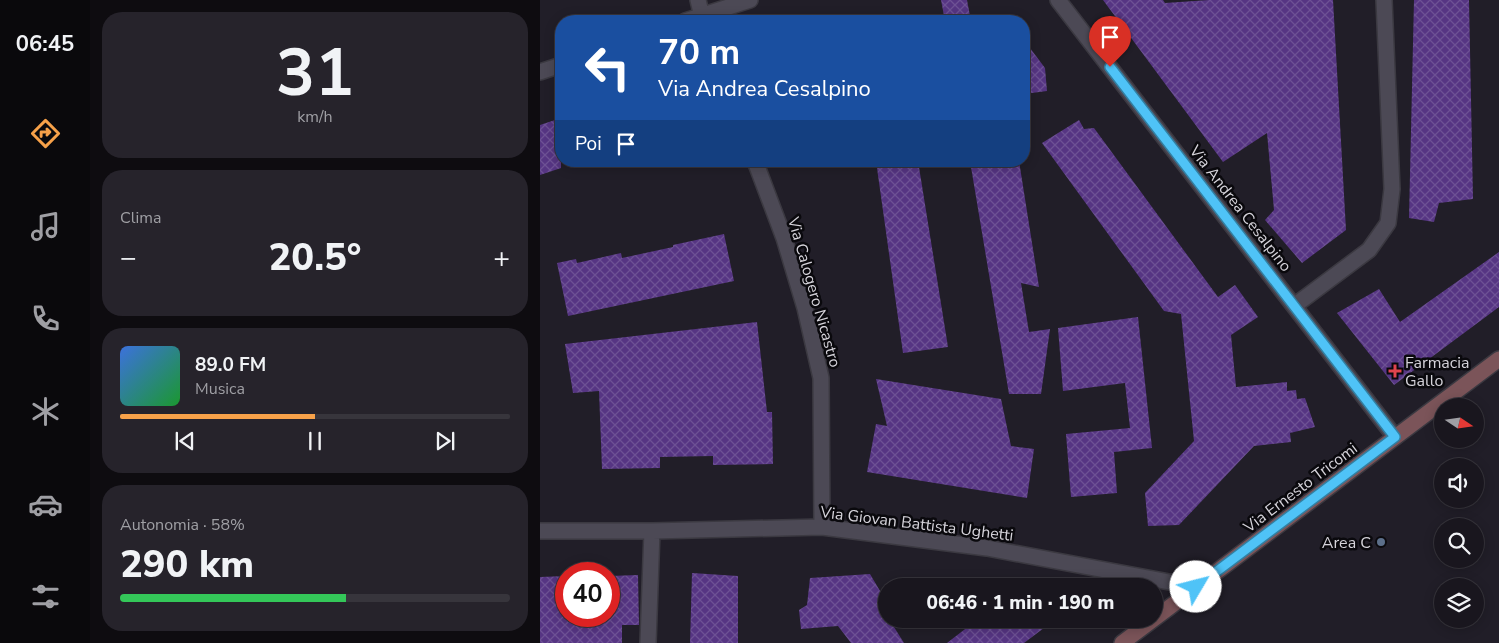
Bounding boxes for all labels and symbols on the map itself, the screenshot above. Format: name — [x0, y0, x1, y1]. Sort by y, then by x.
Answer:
pin — [1089, 16, 1131, 67]
street label: Via Andrea Cesalpino — [1183, 140, 1297, 276]
street label: Via Calogero Nicastro — [782, 214, 846, 370]
place label: Farmacia Gallo — [1405, 352, 1469, 392]
marker: Farmacia Gallo — [1389, 365, 1401, 377]
north arrow — [1434, 398, 1484, 448]
street label: Via Ernesto Tricomi — [1238, 438, 1362, 539]
street label: Via Giovan Battista Ughetti — [818, 501, 1015, 547]
place label: Area C — [1322, 532, 1371, 554]
marker: Area C — [1375, 536, 1387, 548]
position arrow — [1169, 560, 1221, 612]
speed limit sign: 40 — [555, 562, 620, 627]

